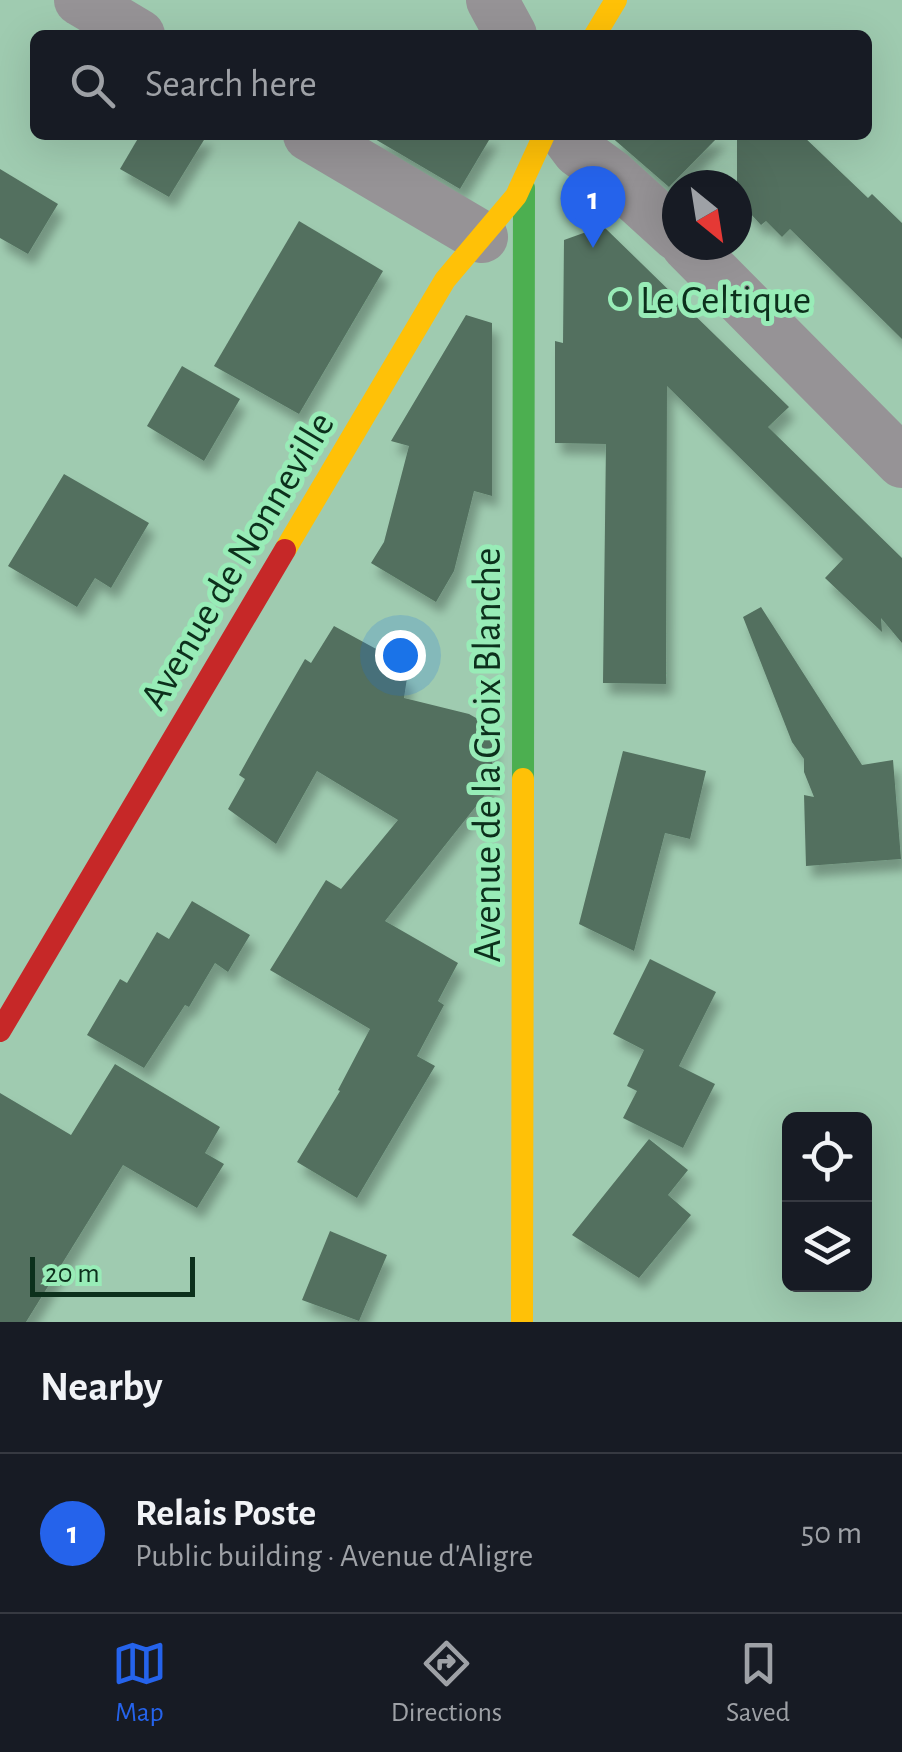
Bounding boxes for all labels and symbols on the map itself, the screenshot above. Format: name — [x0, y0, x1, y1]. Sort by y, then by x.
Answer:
pin: 1 — [560, 166, 626, 248]
north arrow — [662, 170, 752, 260]
place label: Le Celtique — [640, 281, 811, 321]
marker: Le Celtique — [609, 288, 631, 310]
street label: Avenue de Nonneville — [133, 406, 342, 717]
street label: Avenue de la Croix Blanche — [468, 548, 508, 962]
your location — [375, 630, 426, 681]
scale bar — [30, 1252, 195, 1296]

